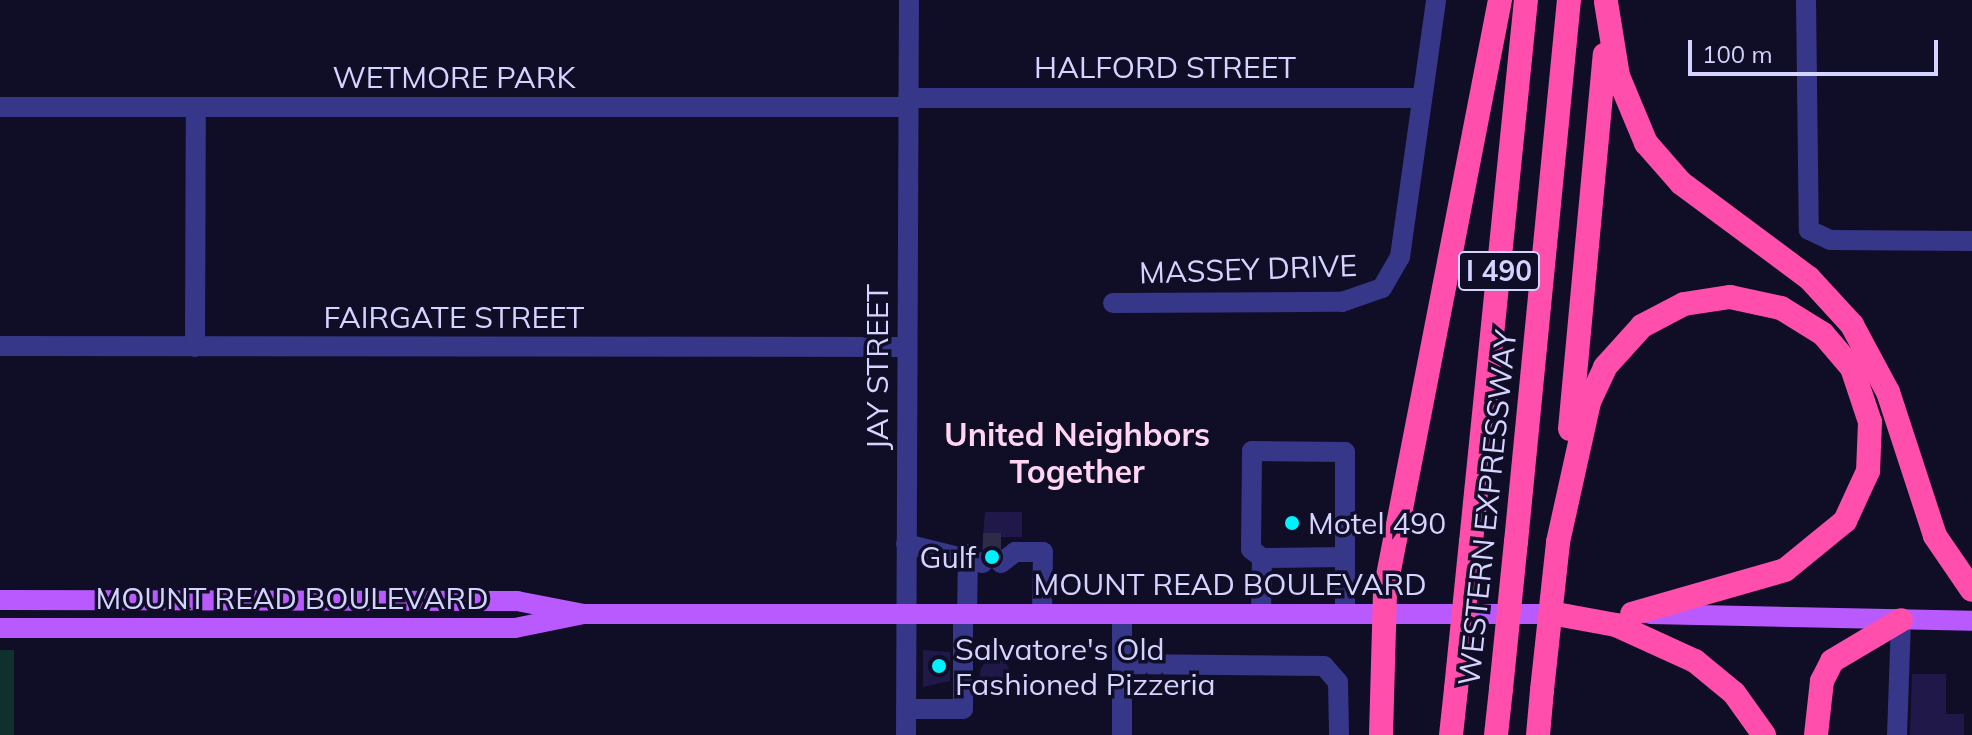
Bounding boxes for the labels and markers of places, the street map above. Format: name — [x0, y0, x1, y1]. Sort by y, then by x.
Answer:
place label: Motel 490 — [1308, 505, 1446, 541]
marker: Motel 490 — [1283, 514, 1301, 532]
place label: Gulf — [919, 539, 976, 575]
marker: Gulf — [983, 548, 1001, 566]
place label: Salvatore's Old Fashioned Pizzeria — [955, 631, 1216, 702]
marker: Salvatore's Old Fashioned Pizzeria — [930, 657, 948, 675]

